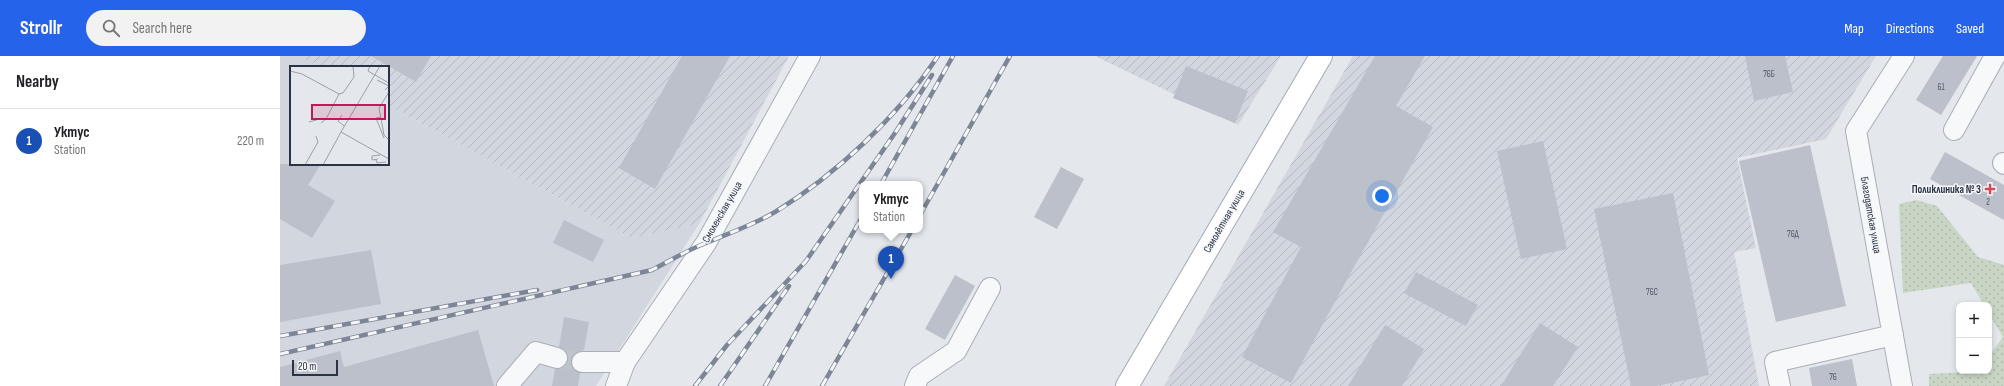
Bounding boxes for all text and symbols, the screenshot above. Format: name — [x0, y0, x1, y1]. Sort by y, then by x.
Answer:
search box — [86, 10, 366, 46]
text: Strollr — [20, 17, 62, 40]
icon: search — [100, 17, 122, 39]
text: Search here — [132, 19, 192, 38]
text: Map — [1844, 20, 1864, 37]
text: Directions — [1886, 20, 1934, 37]
text: Saved — [1956, 20, 1984, 37]
inset map — [290, 66, 389, 165]
house number: 76Б — [1763, 69, 1775, 80]
text: Nearby — [16, 72, 59, 92]
house number: 61 — [1937, 82, 1945, 93]
text: Уктус — [54, 123, 90, 142]
text: 1 — [26, 133, 32, 149]
text: 220 m — [237, 133, 264, 149]
text: Station — [54, 142, 86, 158]
street label: Благодатская улица — [1858, 176, 1884, 254]
street label: Смоленская улица — [699, 179, 745, 245]
popup — [859, 181, 923, 233]
place label: Поликлиника № 3 — [1912, 183, 1981, 196]
marker: Поликлиника № 3 — [1984, 183, 1996, 195]
your location — [1372, 186, 1392, 206]
street label: Самолётная улица — [1201, 187, 1247, 255]
text: Уктус — [873, 190, 909, 209]
house number: 2 — [1986, 197, 1990, 208]
text: Station — [873, 209, 905, 225]
house number: 76Д — [1787, 229, 1800, 240]
pin: 1 — [878, 246, 904, 279]
house number: 76С — [1646, 287, 1658, 298]
map controls — [1956, 302, 1992, 374]
button: + — [1956, 302, 1992, 338]
button: − — [1956, 338, 1992, 374]
scale bar — [292, 358, 338, 377]
text: 20 m — [298, 360, 316, 373]
house number: 76 — [1829, 372, 1837, 383]

